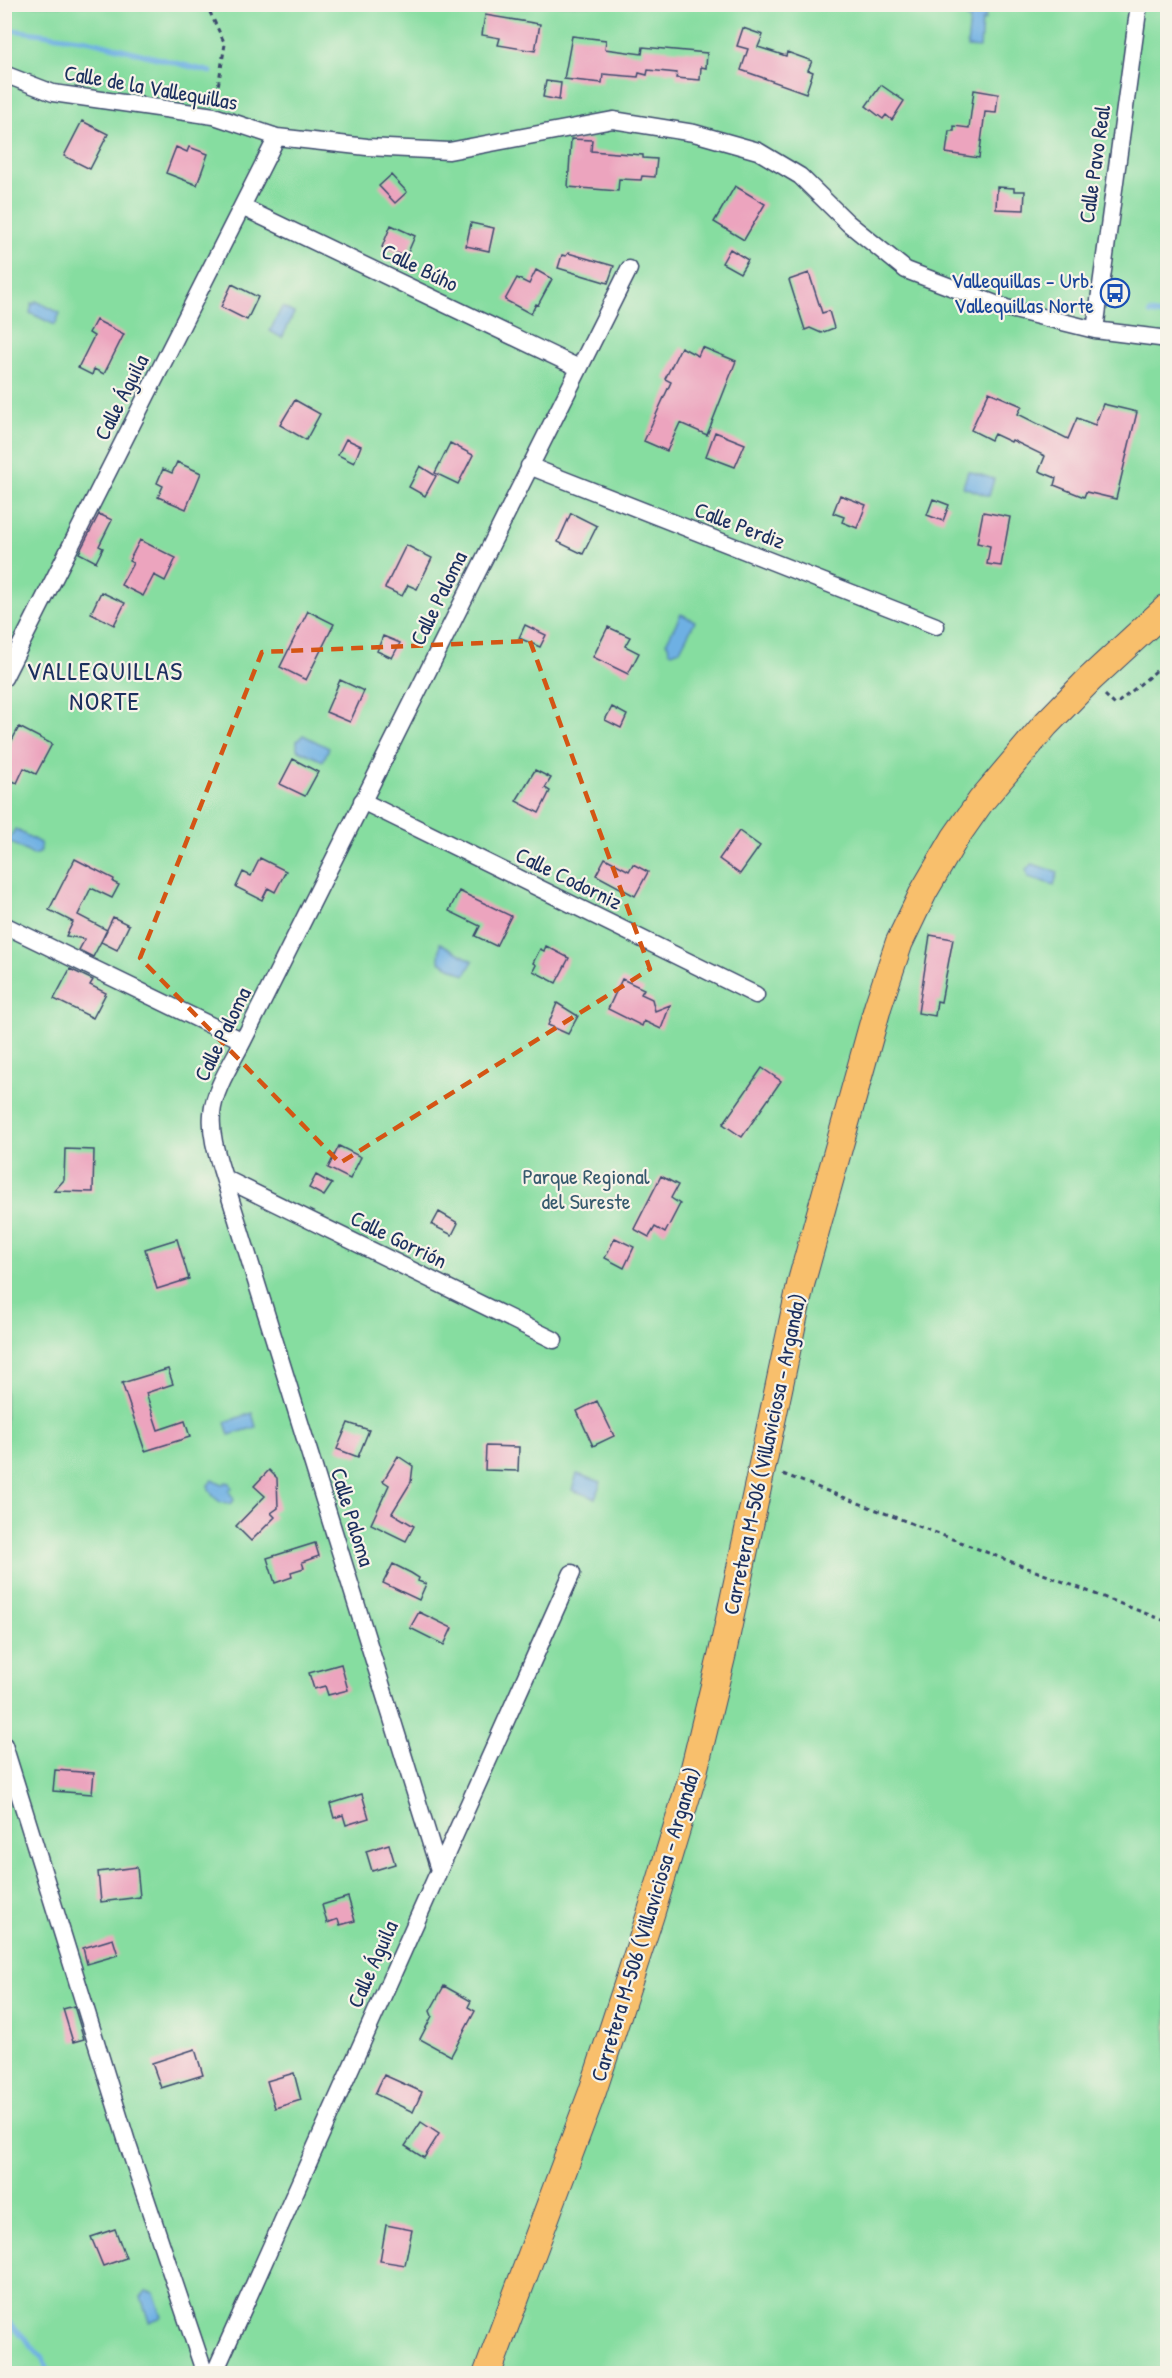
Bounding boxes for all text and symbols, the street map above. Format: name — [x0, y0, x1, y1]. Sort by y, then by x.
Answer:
street label: Calle de la Vallequillas — [62, 57, 240, 117]
street label: Calle Pavo Real — [1071, 103, 1117, 225]
street label: Calle Búho — [377, 236, 464, 299]
place label: Vallequillas - Urb. Vallequillas Norte — [951, 265, 1094, 320]
bus stop icon: Vallequillas - Urb. Vallequillas Norte — [1099, 277, 1131, 309]
street label: Calle Águila — [87, 349, 156, 445]
street label: Calle Perdiz — [690, 494, 790, 556]
street label: Calle Paloma — [402, 545, 474, 650]
district label: VALLEQUILLAS NORTE — [26, 653, 184, 718]
street label: Calle Codorniz — [511, 839, 627, 917]
street label: Calle Paloma — [186, 981, 258, 1086]
park label: Parque Regional del Sureste — [522, 1161, 650, 1216]
street label: Calle Gorrión — [346, 1203, 452, 1275]
street label: Carretera M-506 (Villaviciosa - Arganda) — [715, 1291, 813, 1617]
street label: Calle Paloma — [324, 1464, 382, 1570]
street label: Carretera M-506 (Villaviciosa - Arganda) — [583, 1763, 707, 2085]
street label: Calle Águila — [339, 1915, 405, 2012]

